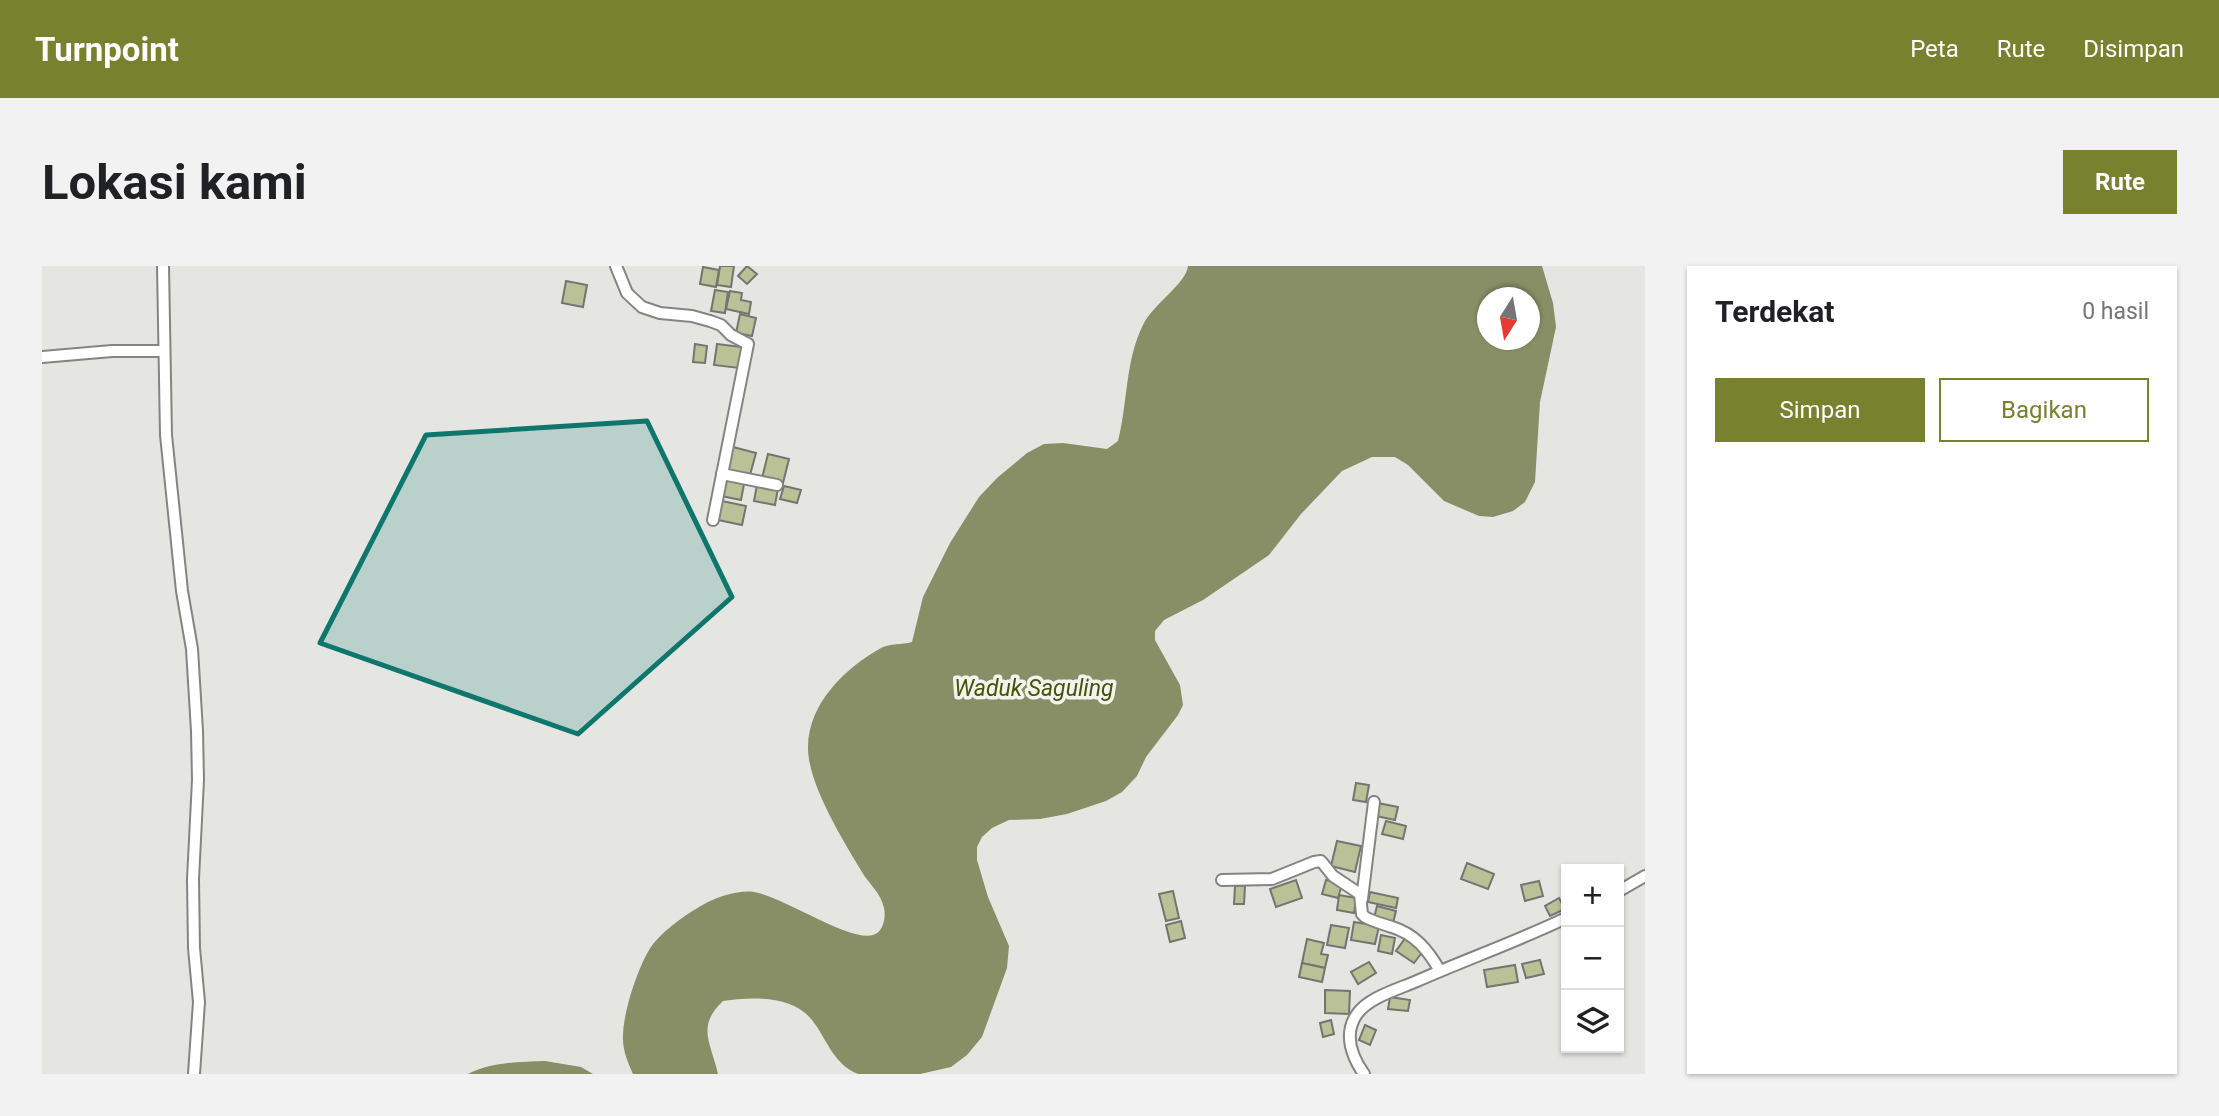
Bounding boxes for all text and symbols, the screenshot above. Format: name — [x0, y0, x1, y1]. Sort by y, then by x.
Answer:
text: Turnpoint — [35, 30, 179, 69]
text: Peta — [1910, 35, 1959, 63]
text: Rute — [1997, 35, 2045, 63]
text: Disimpan — [2083, 35, 2184, 63]
button: Rute — [2063, 150, 2177, 214]
text: Lokasi kami — [42, 154, 307, 211]
north arrow — [1477, 287, 1540, 350]
text: Terdekat — [1715, 294, 1834, 329]
text: 0 hasil — [2082, 298, 2149, 325]
button: Simpan — [1715, 378, 1925, 442]
button: Bagikan — [1939, 378, 2149, 442]
water label: Waduk Saguling — [954, 675, 1114, 702]
map controls — [1561, 864, 1624, 1053]
button: + — [1561, 864, 1624, 927]
button: − — [1561, 927, 1624, 990]
button: layers — [1561, 990, 1624, 1053]

